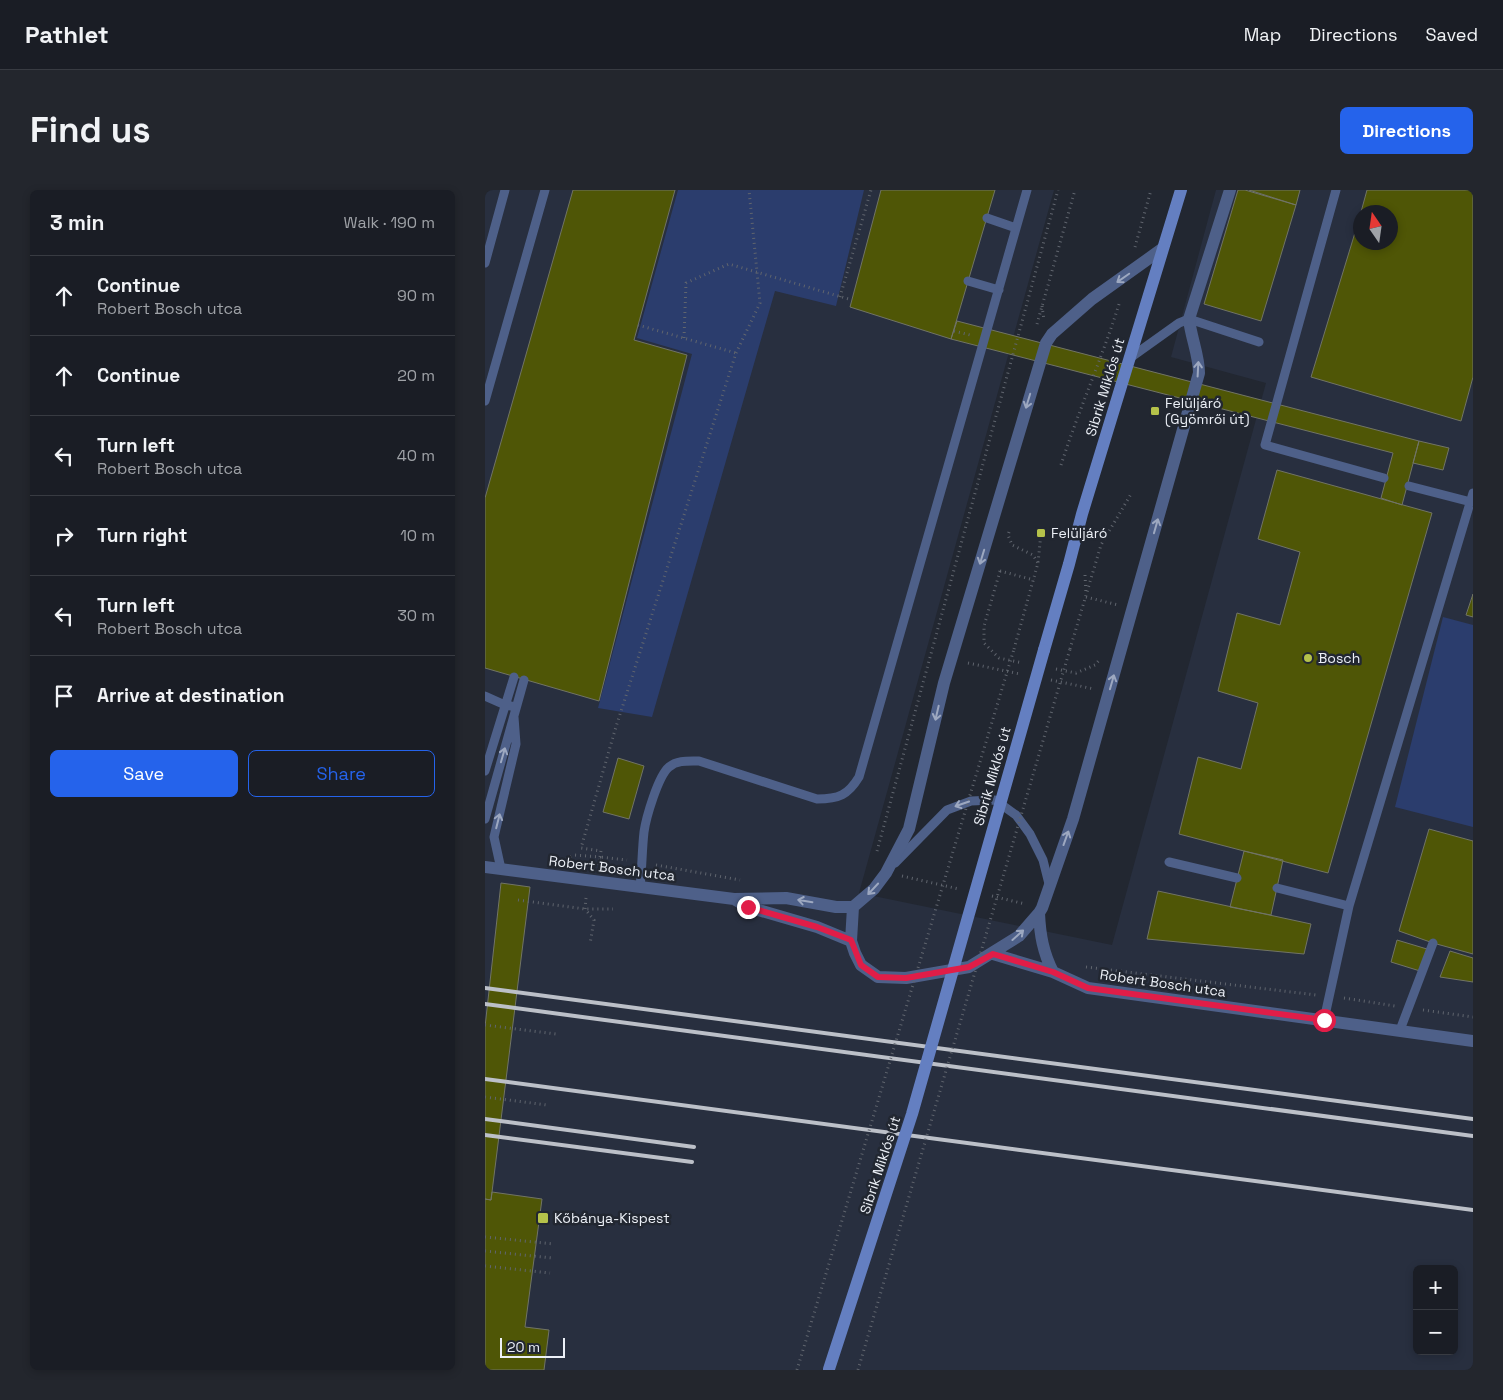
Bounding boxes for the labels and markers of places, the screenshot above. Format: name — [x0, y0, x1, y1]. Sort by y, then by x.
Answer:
place label: Felüljáró (Gyömrői út) — [1165, 394, 1250, 428]
marker: Felüljáró (Gyömrői út) — [1149, 405, 1161, 417]
place label: Felüljáró — [1051, 524, 1107, 542]
marker: Felüljáró — [1035, 527, 1047, 539]
place label: Bosch — [1318, 649, 1360, 667]
marker: Bosch — [1302, 652, 1314, 664]
place label: Kőbánya-Kispest — [554, 1209, 670, 1227]
marker: Kőbánya-Kispest — [536, 1211, 550, 1225]

